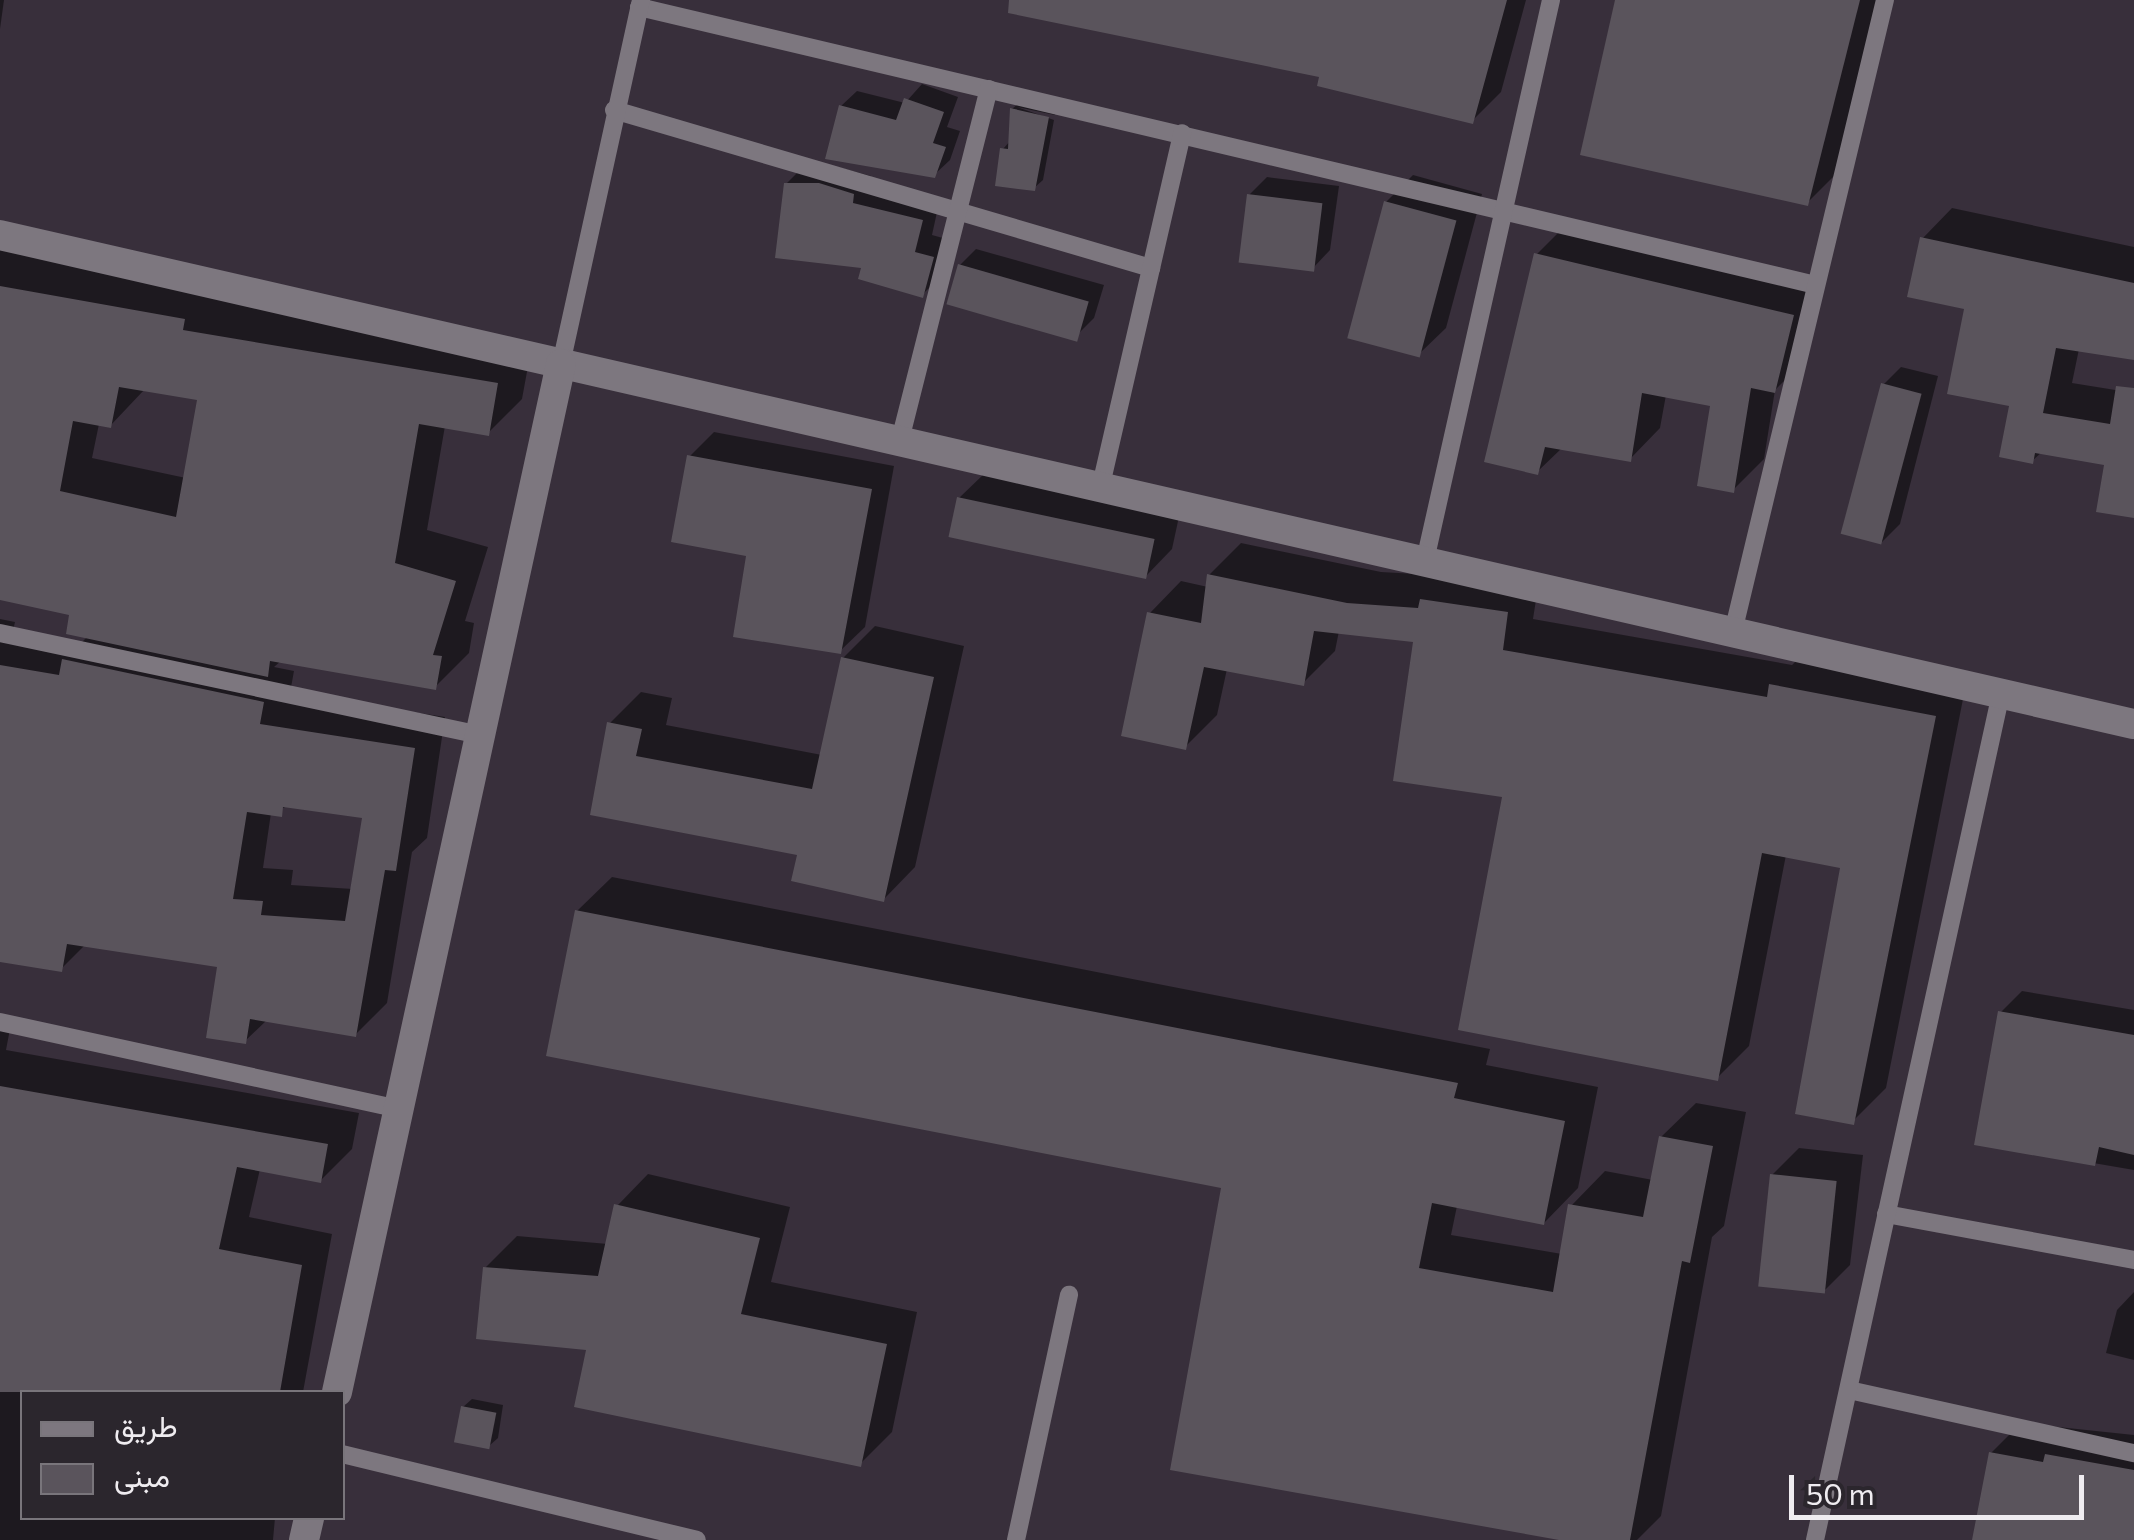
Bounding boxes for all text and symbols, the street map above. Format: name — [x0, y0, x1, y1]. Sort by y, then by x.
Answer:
legend — [20, 1390, 345, 1520]
text: طريق — [114, 1406, 178, 1443]
scale bar — [1794, 1455, 2089, 1517]
text: مبنى — [114, 1456, 170, 1493]
text: 50 m — [1806, 1474, 1875, 1511]

